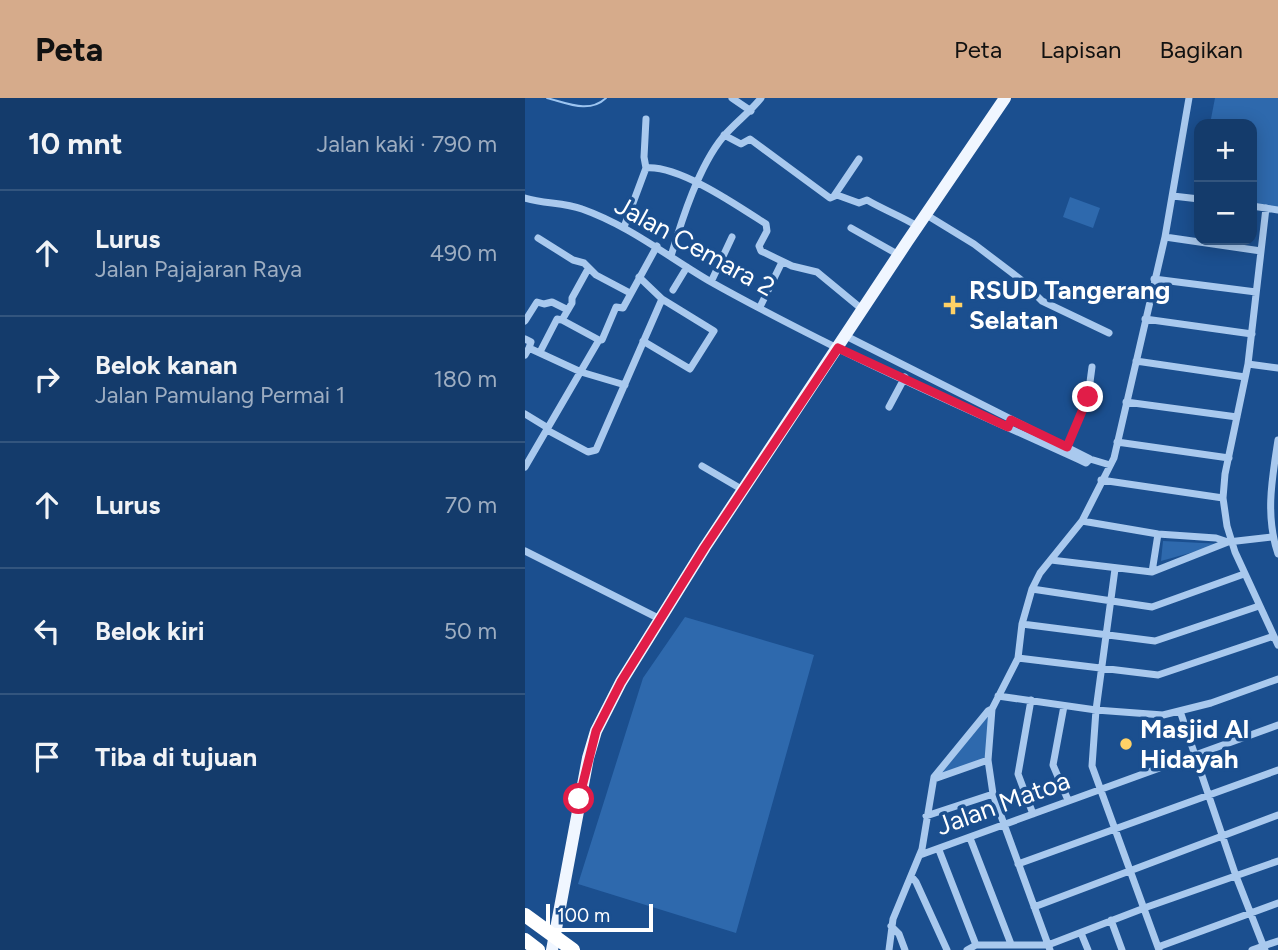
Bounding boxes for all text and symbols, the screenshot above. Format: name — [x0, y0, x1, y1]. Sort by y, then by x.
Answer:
text: Peta — [35, 30, 103, 69]
text: Peta — [954, 35, 1002, 64]
text: Lapisan — [1040, 35, 1121, 64]
text: Bagikan — [1159, 35, 1243, 64]
map controls — [1194, 119, 1257, 245]
button: + — [1194, 119, 1257, 182]
text: 10 mnt — [28, 125, 123, 162]
text: Jalan kaki · 790 m — [316, 130, 497, 158]
button: − — [1194, 182, 1257, 245]
street label: Jalan Cemara 2 — [609, 189, 781, 303]
text: Lurus — [95, 223, 160, 255]
icon: ahead — [28, 234, 66, 272]
text: 490 m — [430, 239, 497, 267]
text: Jalan Pajajaran Raya — [95, 255, 302, 283]
place label: RSUD Tangerang Selatan — [969, 274, 1170, 336]
marker: RSUD Tangerang Selatan — [943, 295, 963, 315]
text: Belok kanan — [95, 349, 238, 381]
icon: right — [28, 360, 66, 398]
text: 180 m — [433, 365, 497, 393]
text: Jalan Pamulang Permai 1 — [95, 381, 345, 409]
route end — [1072, 381, 1103, 412]
icon: ahead — [28, 486, 66, 524]
text: Lurus — [95, 489, 160, 521]
text: 70 m — [445, 491, 497, 519]
icon: left — [28, 612, 66, 650]
text: Belok kiri — [95, 615, 204, 647]
text: 50 m — [444, 617, 497, 645]
place label: Masjid Al Hidayah — [1140, 713, 1249, 775]
marker: Masjid Al Hidayah — [1118, 736, 1134, 752]
icon: arrive — [28, 738, 66, 776]
text: Tiba di tujuan — [95, 741, 257, 773]
street label: Jalan Matoa — [932, 764, 1074, 842]
route start — [563, 783, 594, 814]
scale bar — [546, 901, 653, 933]
text: 100 m — [557, 904, 610, 927]

